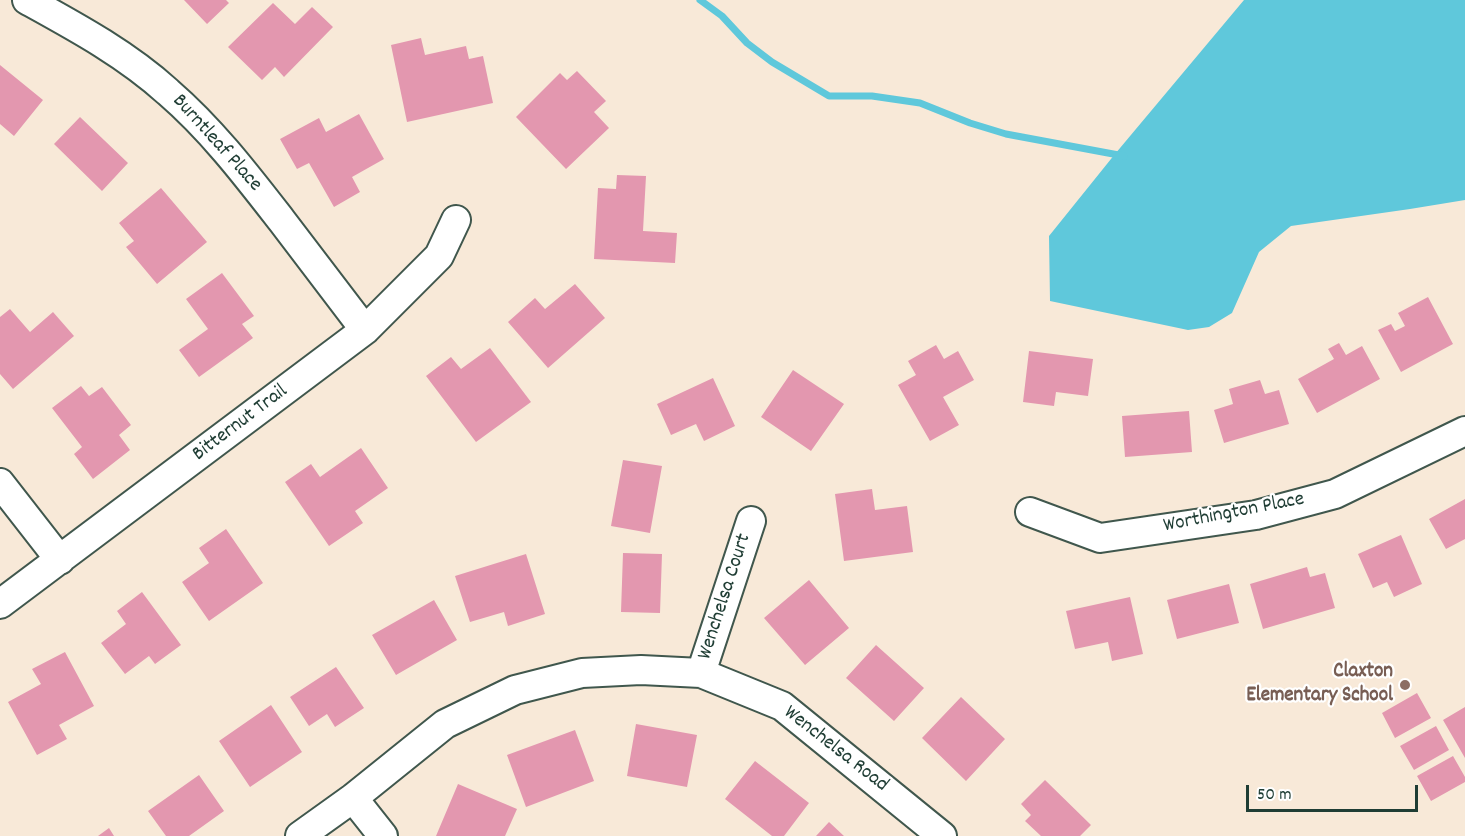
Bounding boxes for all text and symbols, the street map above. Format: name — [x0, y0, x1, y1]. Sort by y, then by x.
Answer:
street label: Burntleaf Place — [166, 90, 266, 198]
street label: Bitternut Trail — [188, 380, 294, 468]
street label: Worthington Place — [1161, 488, 1307, 540]
street label: Wenchelsa Court — [694, 531, 758, 663]
place label: Claxton Elementary School — [1246, 660, 1393, 710]
marker: Claxton Elementary School — [1398, 678, 1412, 692]
street label: Wenchelsa Road — [778, 701, 892, 799]
scale bar — [1249, 773, 1422, 811]
text: 50 m — [1257, 783, 1292, 808]

